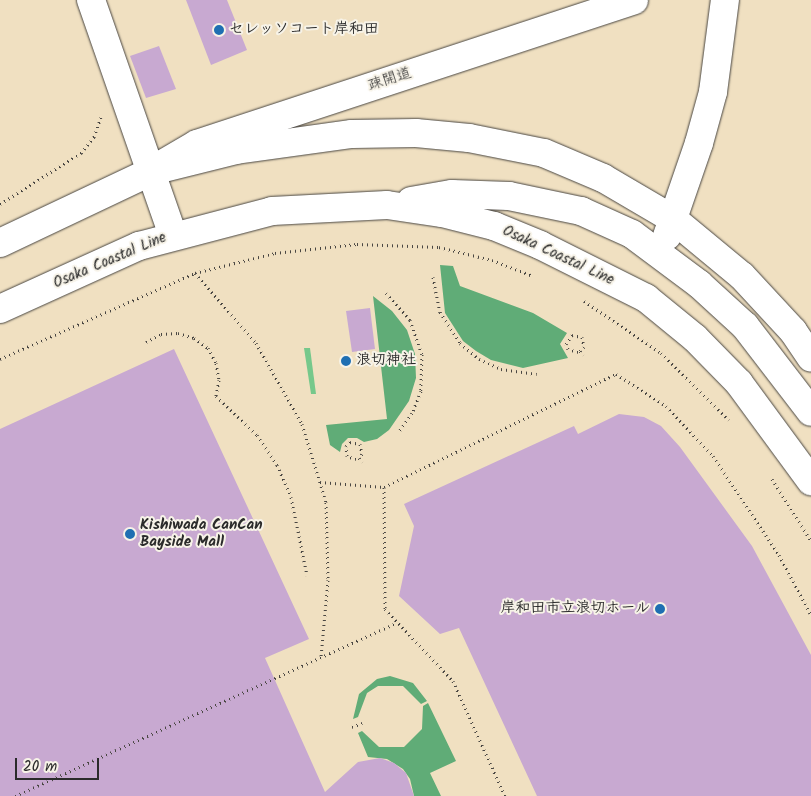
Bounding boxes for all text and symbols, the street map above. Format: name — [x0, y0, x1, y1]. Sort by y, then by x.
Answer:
place label: セレッソコート岸和田 — [229, 21, 379, 39]
marker: セレッソコート岸和田 — [213, 24, 225, 36]
street label: 疎開道 — [366, 64, 414, 96]
street label: Osaka Coastal Line — [499, 222, 617, 290]
street label: Osaka Coastal Line — [51, 229, 169, 293]
place label: 浪切神社 — [356, 352, 416, 370]
marker: 浪切神社 — [340, 355, 352, 367]
place label: Kishiwada CanCan Bayside Mall — [140, 516, 263, 551]
marker: Kishiwada CanCan Bayside Mall — [124, 528, 136, 540]
place label: 岸和田市立浪切ホール — [500, 600, 650, 618]
marker: 岸和田市立浪切ホール — [654, 603, 666, 615]
scale bar — [18, 748, 101, 780]
text: 20 m — [23, 755, 57, 779]

